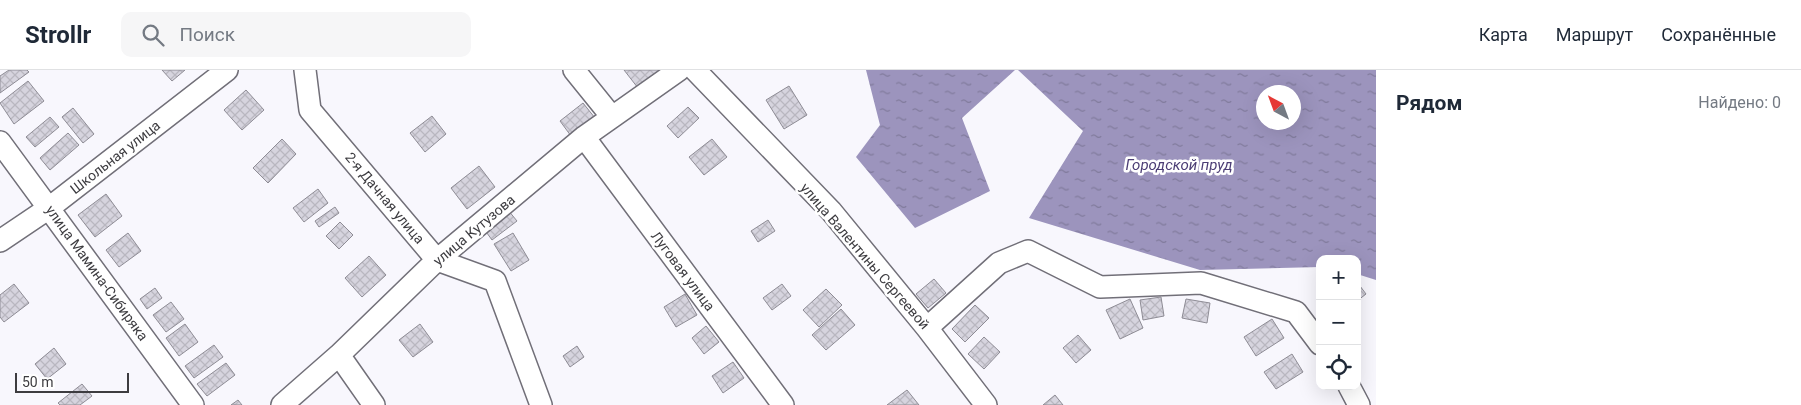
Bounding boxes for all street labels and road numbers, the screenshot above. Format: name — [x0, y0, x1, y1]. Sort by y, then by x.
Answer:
street label: Школьная улица — [67, 117, 163, 197]
street label: 2-я Дачная улица — [342, 149, 428, 247]
street label: улица Валентины Сергеевой — [797, 180, 933, 332]
street label: улица Кутузова — [430, 191, 518, 269]
street label: улица Мамина-Сибиряка — [43, 202, 151, 344]
street label: Луговая улица — [648, 228, 718, 314]

